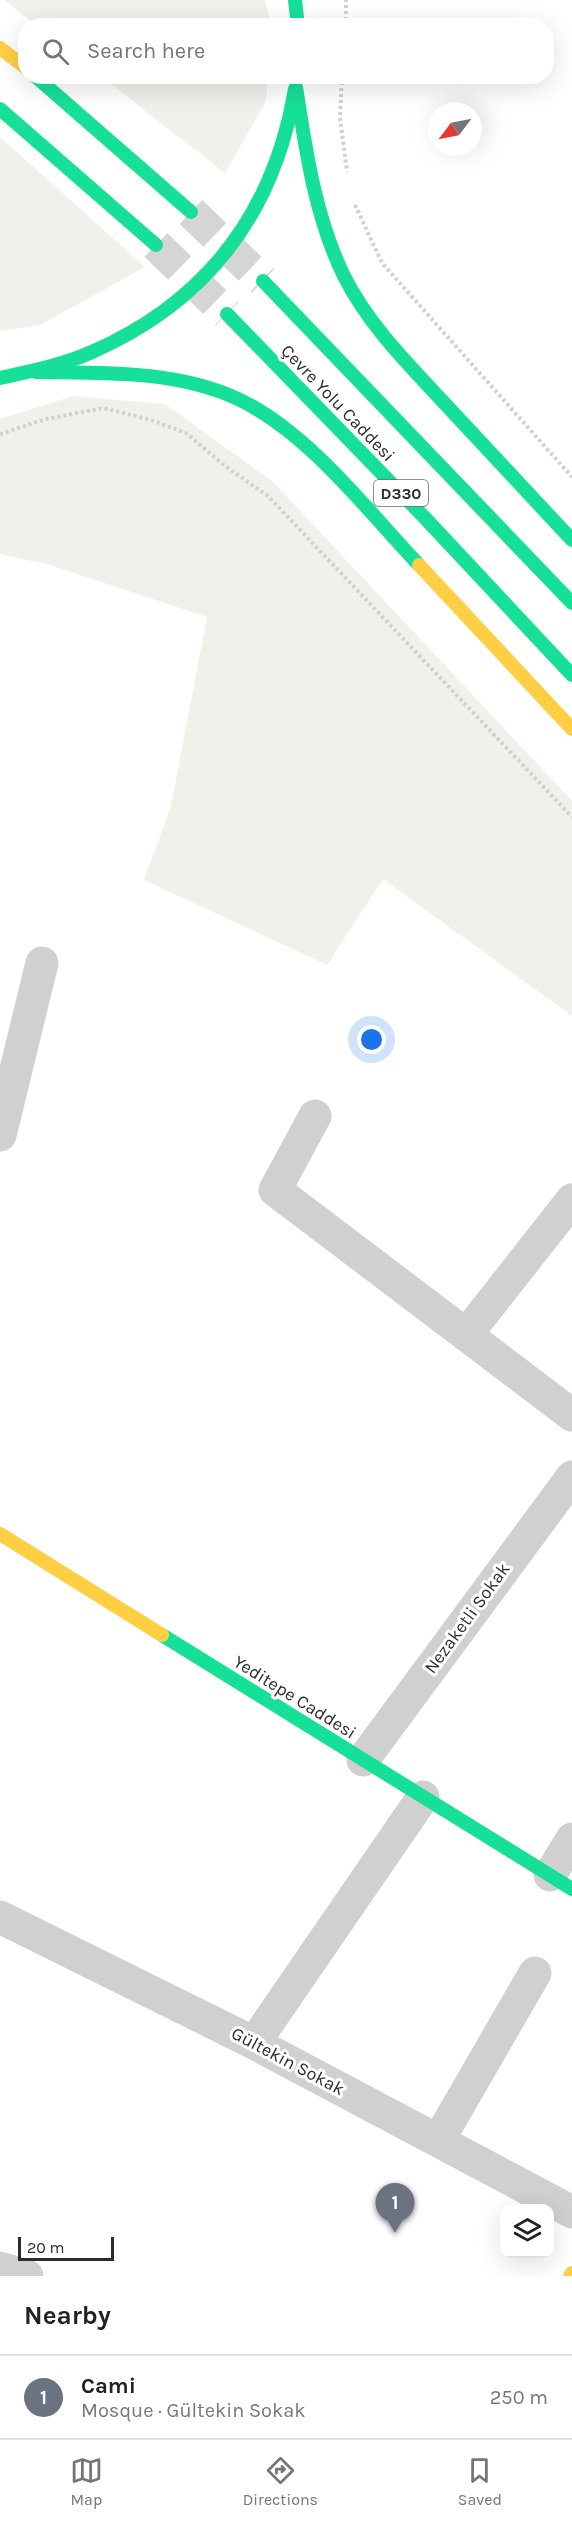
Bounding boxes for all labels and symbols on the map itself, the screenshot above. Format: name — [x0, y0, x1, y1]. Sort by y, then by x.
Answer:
north arrow — [428, 102, 482, 156]
street label: Çevre Yolu Caddesi — [276, 340, 400, 466]
road number: D330 — [374, 480, 428, 506]
your location — [357, 1025, 386, 1054]
street label: Nezaketli Sokak — [419, 1558, 515, 1678]
street label: Yeditepe Caddesi — [230, 1650, 360, 1744]
street label: Gültekin Sokak — [228, 2022, 348, 2100]
pin: 1 — [376, 2184, 414, 2233]
scale bar — [18, 2234, 114, 2262]

